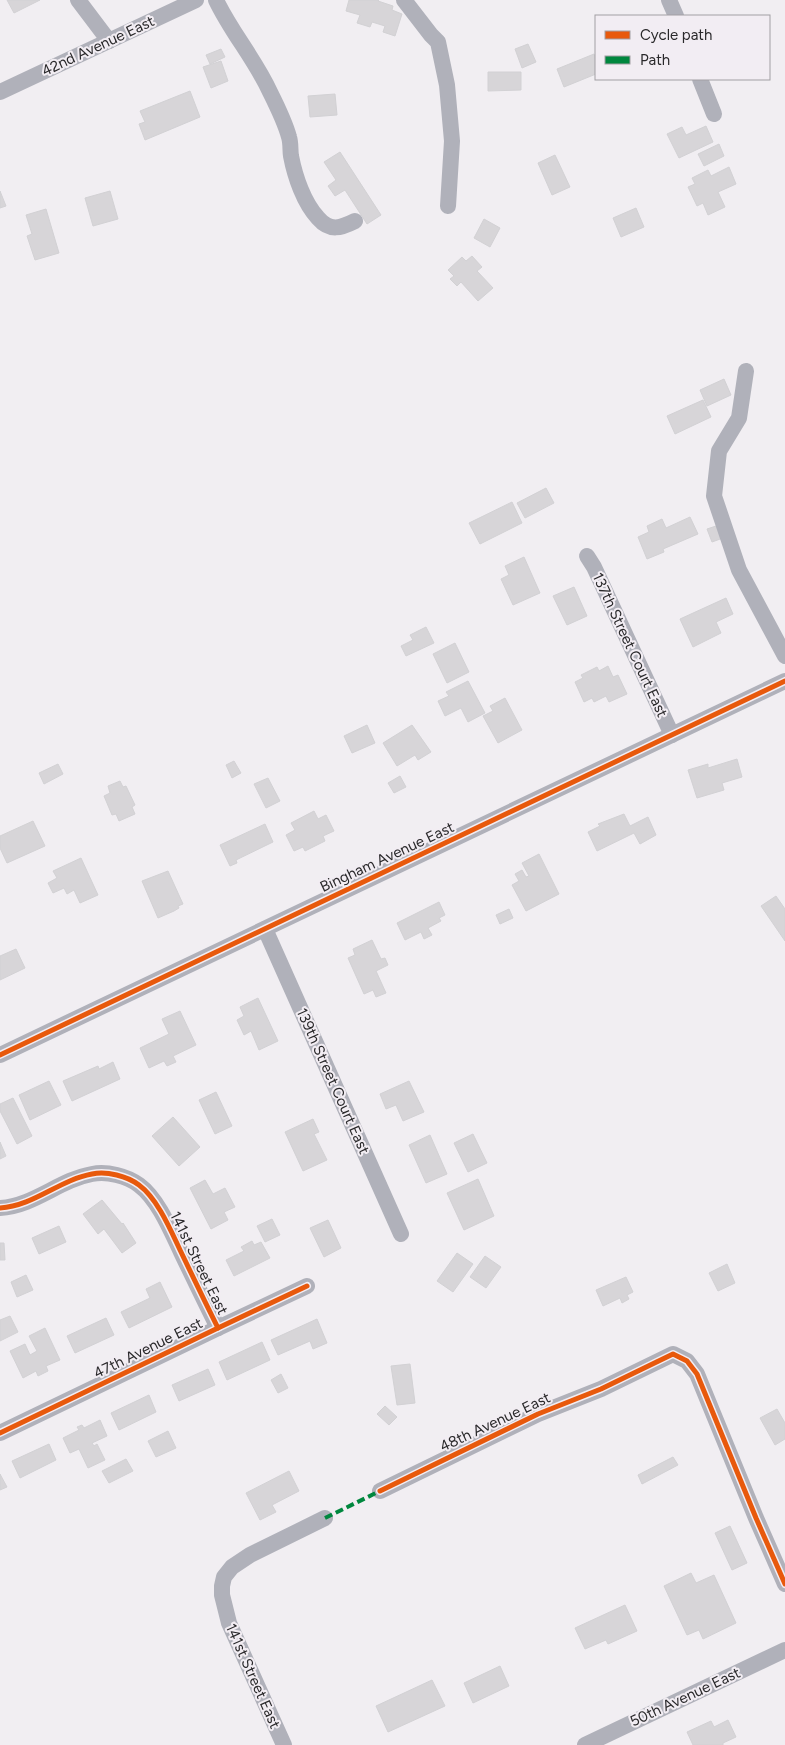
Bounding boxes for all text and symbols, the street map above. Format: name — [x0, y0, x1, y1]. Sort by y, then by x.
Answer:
street label: 42nd Avenue East — [39, 12, 157, 80]
legend — [595, 15, 770, 80]
text: Cycle path — [640, 26, 712, 44]
text: Path — [640, 51, 670, 69]
street label: 137th Street Court East — [589, 570, 672, 720]
street label: Bingham Avenue East — [317, 818, 457, 896]
street label: 139th Street Court East — [293, 1005, 373, 1157]
street label: 141st Street East — [166, 1208, 232, 1318]
street label: 47th Avenue East — [91, 1314, 206, 1382]
street label: 48th Avenue East — [437, 1388, 553, 1455]
street label: 141st Street East — [222, 1621, 284, 1732]
street label: 50th Avenue East — [627, 1663, 743, 1730]

